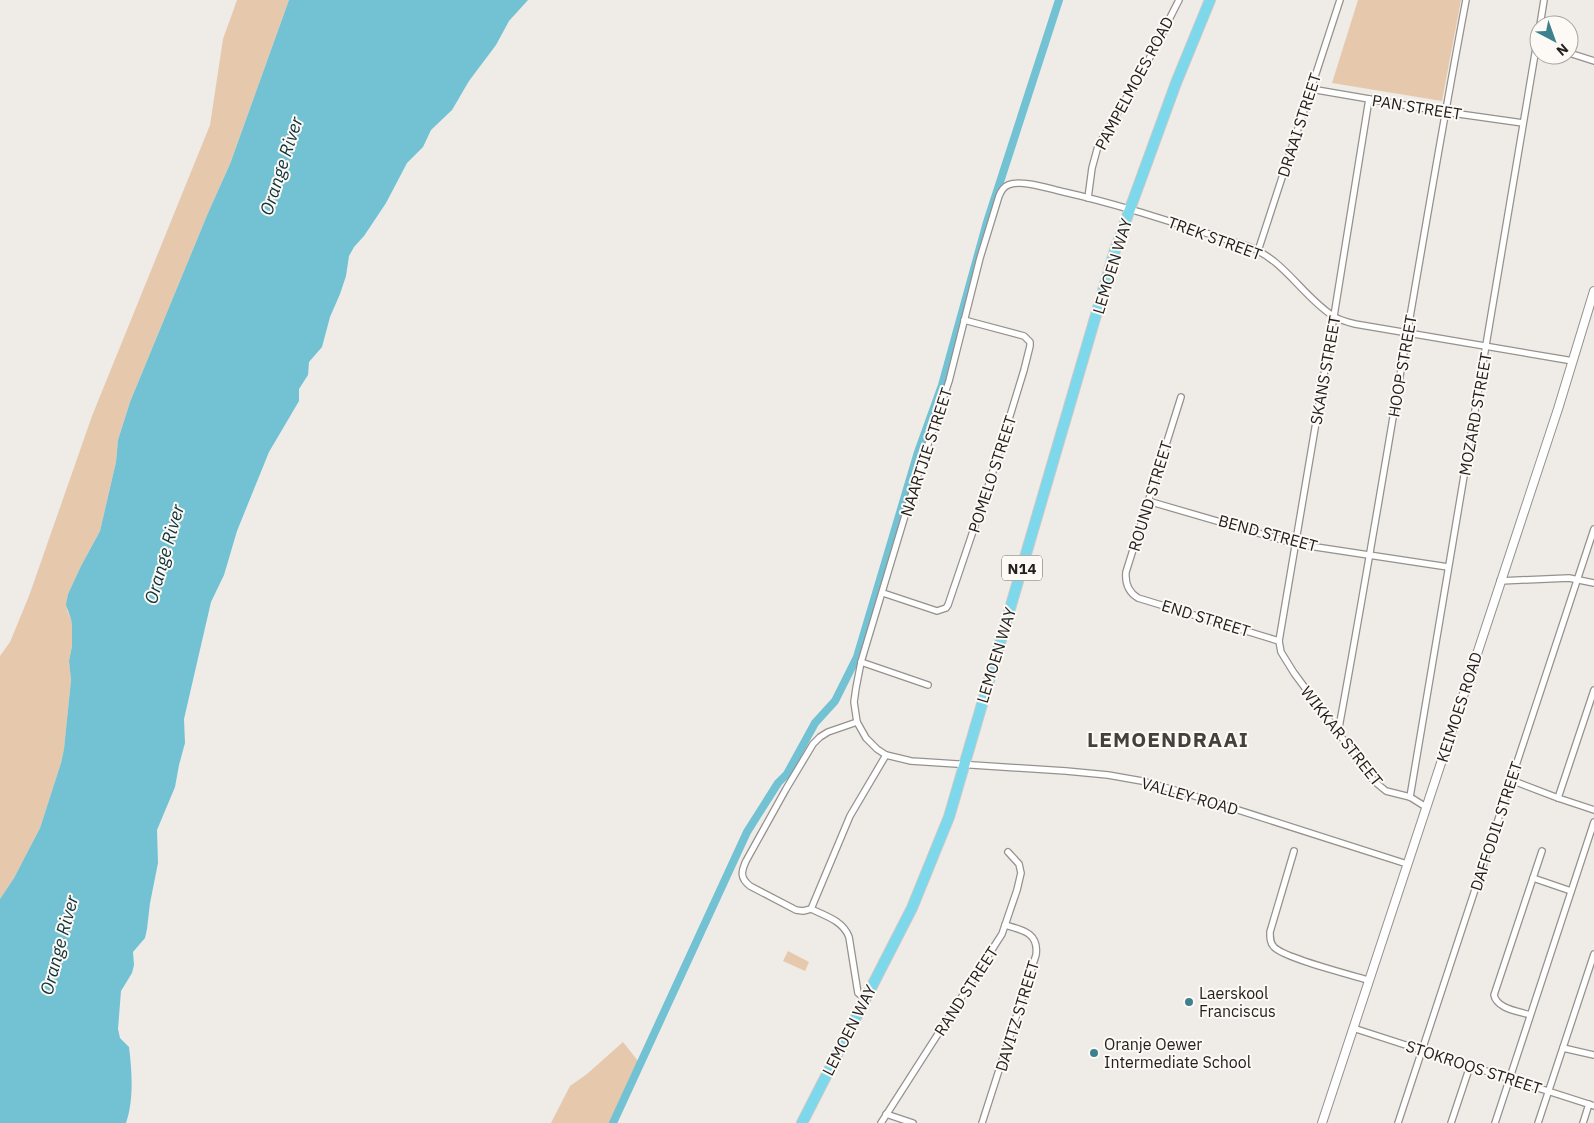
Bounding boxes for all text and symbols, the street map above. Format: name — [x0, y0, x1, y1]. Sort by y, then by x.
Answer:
street label: PAMPELMOES ROAD — [1090, 13, 1178, 153]
north arrow — [1529, 15, 1579, 65]
text: N — [1553, 40, 1572, 60]
street label: DRAAI STREET — [1273, 70, 1325, 180]
street label: PAN STREET — [1371, 90, 1463, 124]
water label: Orange River — [254, 113, 308, 218]
street label: TREK STREET — [1165, 212, 1265, 264]
street label: LEMOEN WAY — [1088, 215, 1136, 316]
street label: HOOP STREET — [1383, 313, 1421, 419]
street label: SKANS STREET — [1306, 314, 1344, 426]
street label: MOZARD STREET — [1454, 351, 1496, 477]
street label: NAARTJIE STREET — [896, 385, 956, 519]
street label: POMELO STREET — [964, 413, 1020, 535]
street label: ROUND STREET — [1124, 438, 1176, 554]
water label: Orange River — [139, 501, 189, 606]
street label: BEND STREET — [1216, 510, 1320, 556]
road number: N14 — [1002, 556, 1042, 580]
street label: END STREET — [1159, 595, 1253, 641]
street label: LEMOEN WAY — [972, 604, 1020, 705]
street label: KEIMOES ROAD — [1432, 649, 1486, 765]
street label: WIKKAR STREET — [1297, 682, 1387, 790]
district label: LEMOENDRAAI — [1087, 725, 1249, 753]
street label: DAFFODIL STREET — [1466, 759, 1526, 893]
street label: VALLEY ROAD — [1139, 773, 1241, 819]
water label: Orange River — [35, 892, 83, 997]
street label: RAND STREET — [930, 943, 1002, 1039]
street label: DAVITZ STREET — [991, 958, 1043, 1074]
street label: LEMOEN WAY — [818, 981, 881, 1079]
place label: Laerskool Franciscus — [1199, 983, 1276, 1021]
marker: Laerskool Franciscus — [1183, 996, 1195, 1008]
place label: Oranje Oewer Intermediate School — [1104, 1034, 1251, 1072]
street label: STOKROOS STREET — [1404, 1036, 1544, 1098]
marker: Oranje Oewer Intermediate School — [1088, 1047, 1100, 1059]

